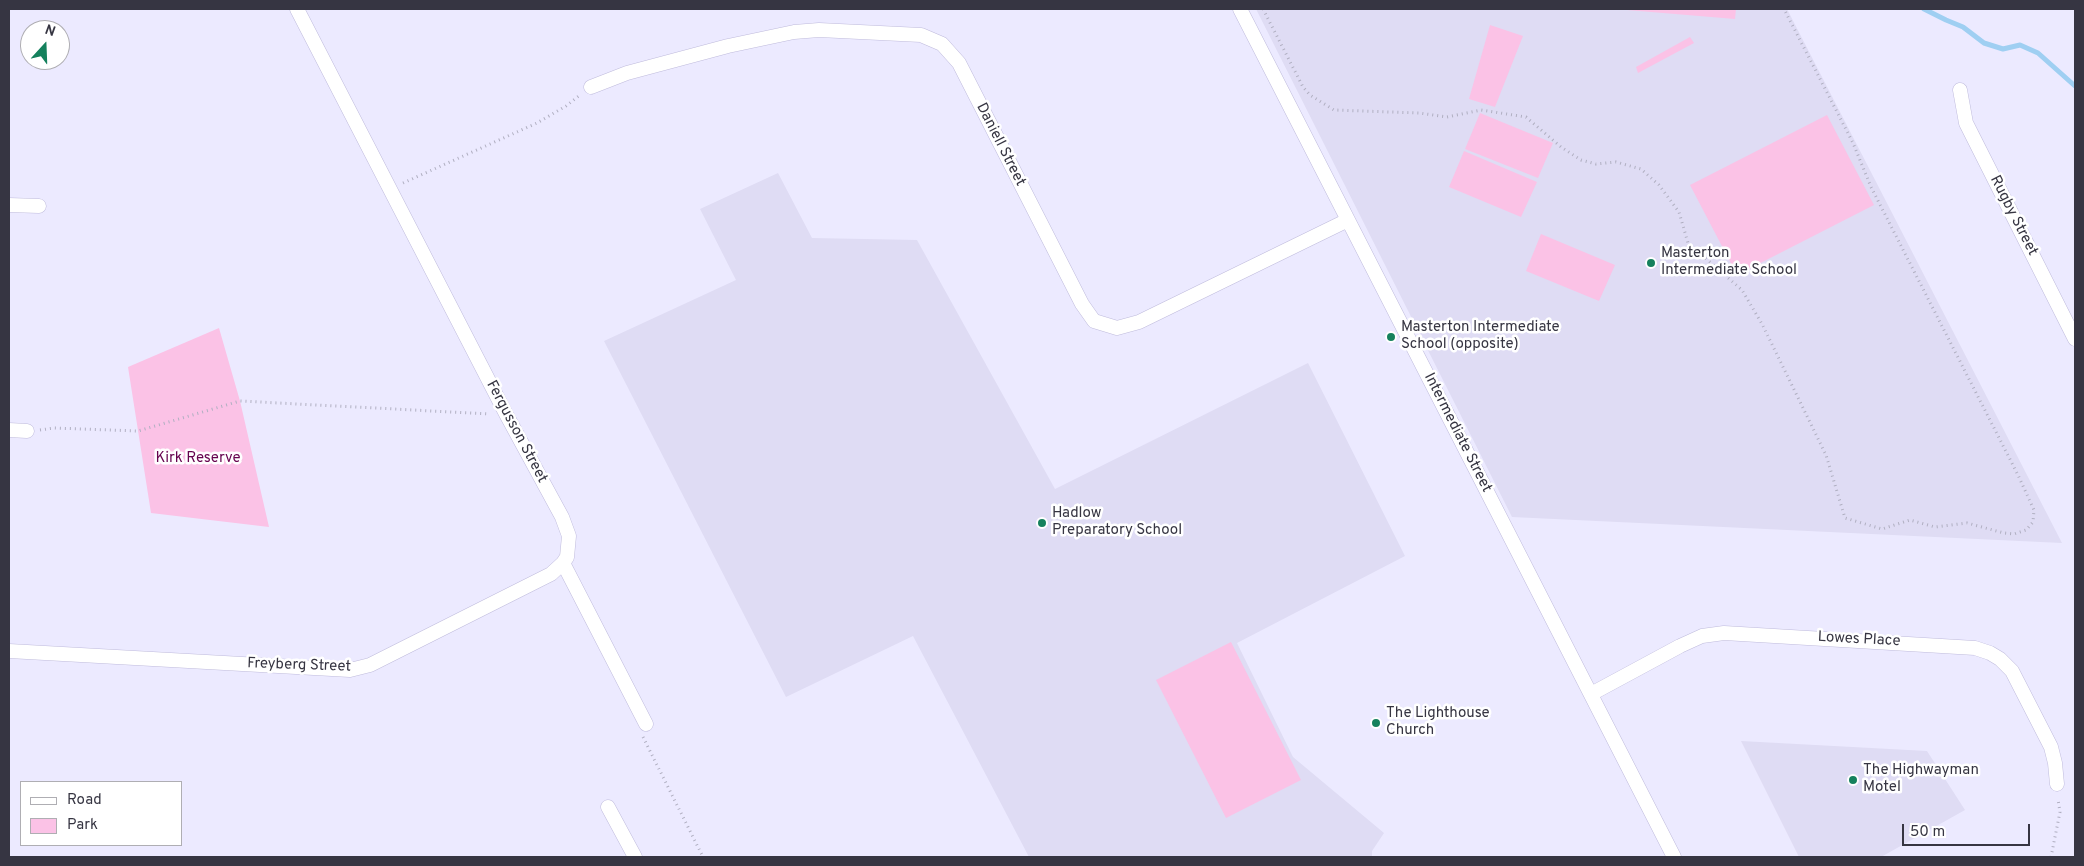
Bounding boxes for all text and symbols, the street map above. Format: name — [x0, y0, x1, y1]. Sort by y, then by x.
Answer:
north arrow — [20, 20, 70, 70]
text: N — [42, 22, 58, 41]
street label: Daniell Street — [971, 100, 1029, 190]
street label: Rugby Street — [1985, 173, 2041, 259]
place label: Masterton Intermediate School — [1661, 245, 1797, 280]
marker: Masterton Intermediate School — [1645, 257, 1657, 269]
place label: Masterton Intermediate School (opposite) — [1401, 319, 1560, 354]
marker: Masterton Intermediate School (opposite) — [1385, 331, 1397, 343]
street label: Intermediate Street — [1419, 370, 1495, 496]
street label: Fergusson Street — [481, 378, 551, 486]
park label: Kirk Reserve — [155, 450, 241, 468]
place label: Hadlow Preparatory School — [1052, 505, 1182, 540]
marker: Hadlow Preparatory School — [1036, 517, 1048, 529]
street label: Lowes Place — [1817, 629, 1901, 651]
street label: Freyberg Street — [247, 655, 351, 677]
place label: The Lighthouse Church — [1386, 705, 1490, 740]
marker: The Lighthouse Church — [1370, 717, 1382, 729]
place label: The Highwayman Motel — [1863, 762, 1979, 797]
marker: The Highwayman Motel — [1847, 774, 1859, 786]
legend — [20, 781, 182, 846]
text: Road — [67, 791, 102, 810]
scale bar — [1904, 814, 2032, 846]
text: Park — [67, 816, 98, 835]
text: 50 m — [1910, 823, 1945, 842]

